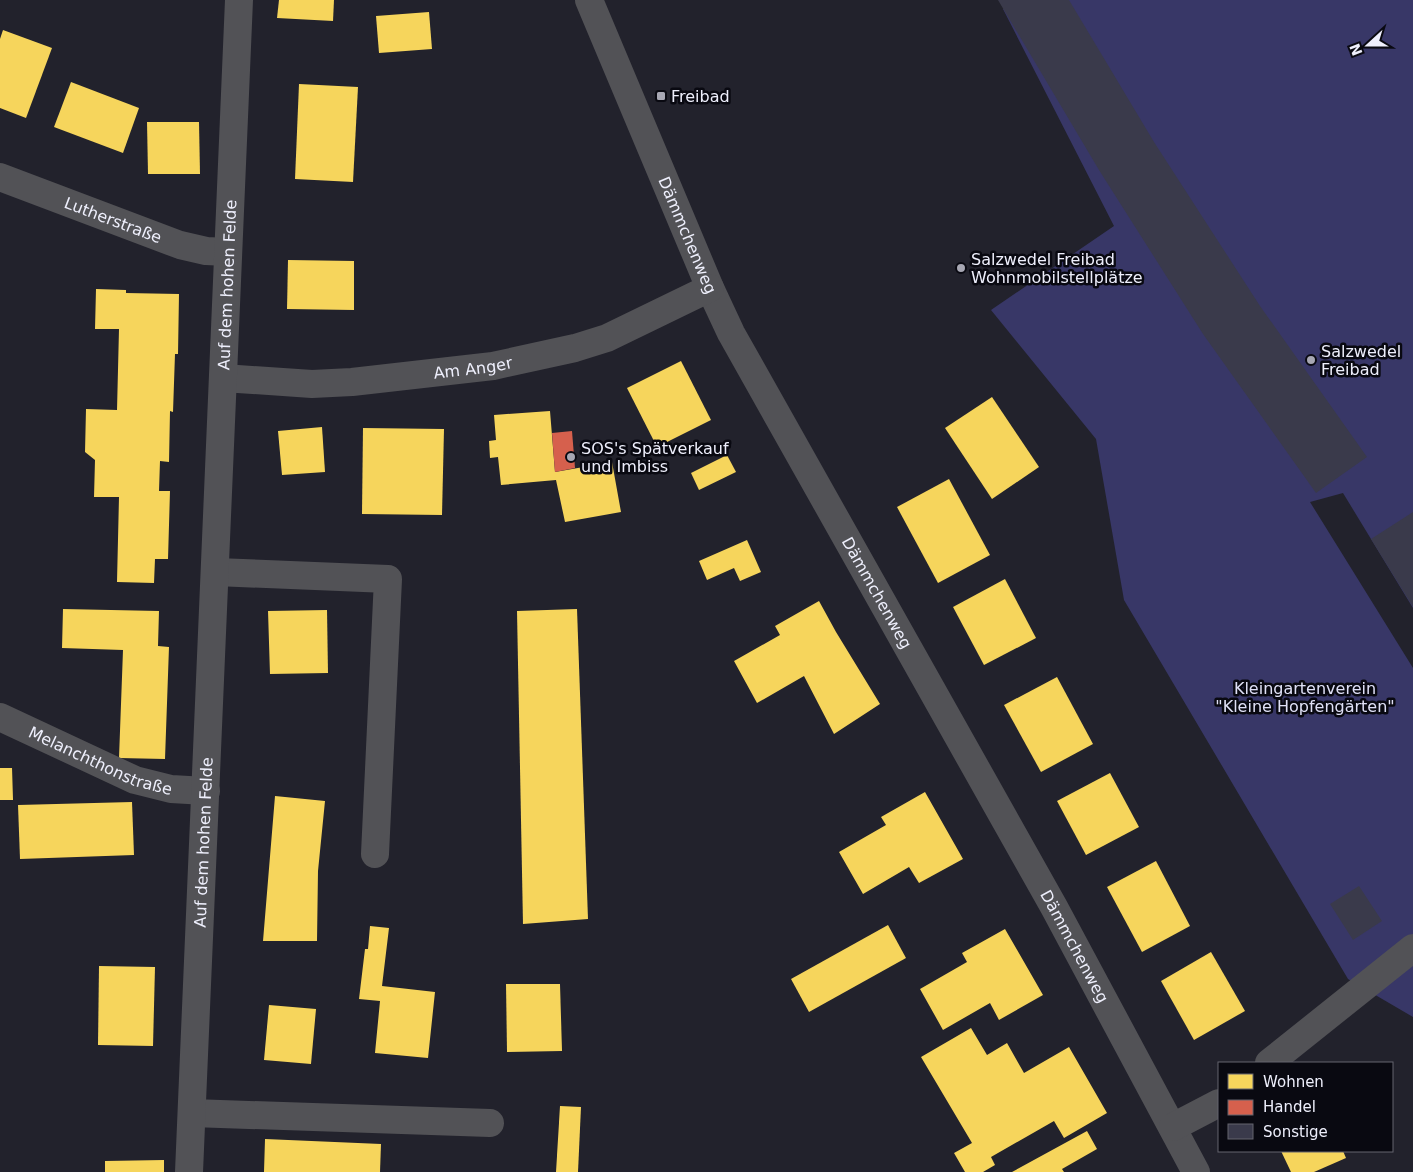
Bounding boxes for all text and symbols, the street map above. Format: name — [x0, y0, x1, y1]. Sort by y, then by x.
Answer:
north arrow — [1343, 20, 1393, 70]
text: N — [1346, 41, 1365, 58]
place label: Freibad — [671, 87, 730, 106]
marker: Freibad — [655, 90, 667, 102]
street label: Dämmchenweg — [655, 174, 721, 297]
street label: Lutherstraße — [62, 193, 165, 247]
street label: Auf dem hohen Felde — [214, 199, 240, 370]
place label: Salzwedel Freibad Wohnmobilstellplätze — [971, 250, 1143, 287]
marker: Salzwedel Freibad Wohnmobilstellplätze — [955, 262, 967, 274]
place label: Salzwedel Freibad — [1321, 342, 1401, 379]
street label: Am Anger — [432, 352, 514, 382]
marker: Salzwedel Freibad — [1305, 354, 1317, 366]
place label: SOS's Spätverkauf und Imbiss — [581, 439, 729, 476]
marker: SOS's Spätverkauf und Imbiss — [565, 451, 577, 463]
street label: Dämmchenweg — [838, 533, 916, 652]
park label: Kleingartenverein "Kleine Hopfengärten" — [1215, 679, 1395, 716]
street label: Melanchthonstraße — [26, 722, 174, 798]
street label: Auf dem hohen Felde — [190, 757, 216, 928]
street label: Dämmchenweg — [1037, 886, 1113, 1006]
legend — [1218, 1062, 1393, 1152]
text: Wohnen — [1263, 1073, 1324, 1091]
text: Handel — [1263, 1098, 1316, 1116]
text: Sonstige — [1263, 1123, 1328, 1141]

